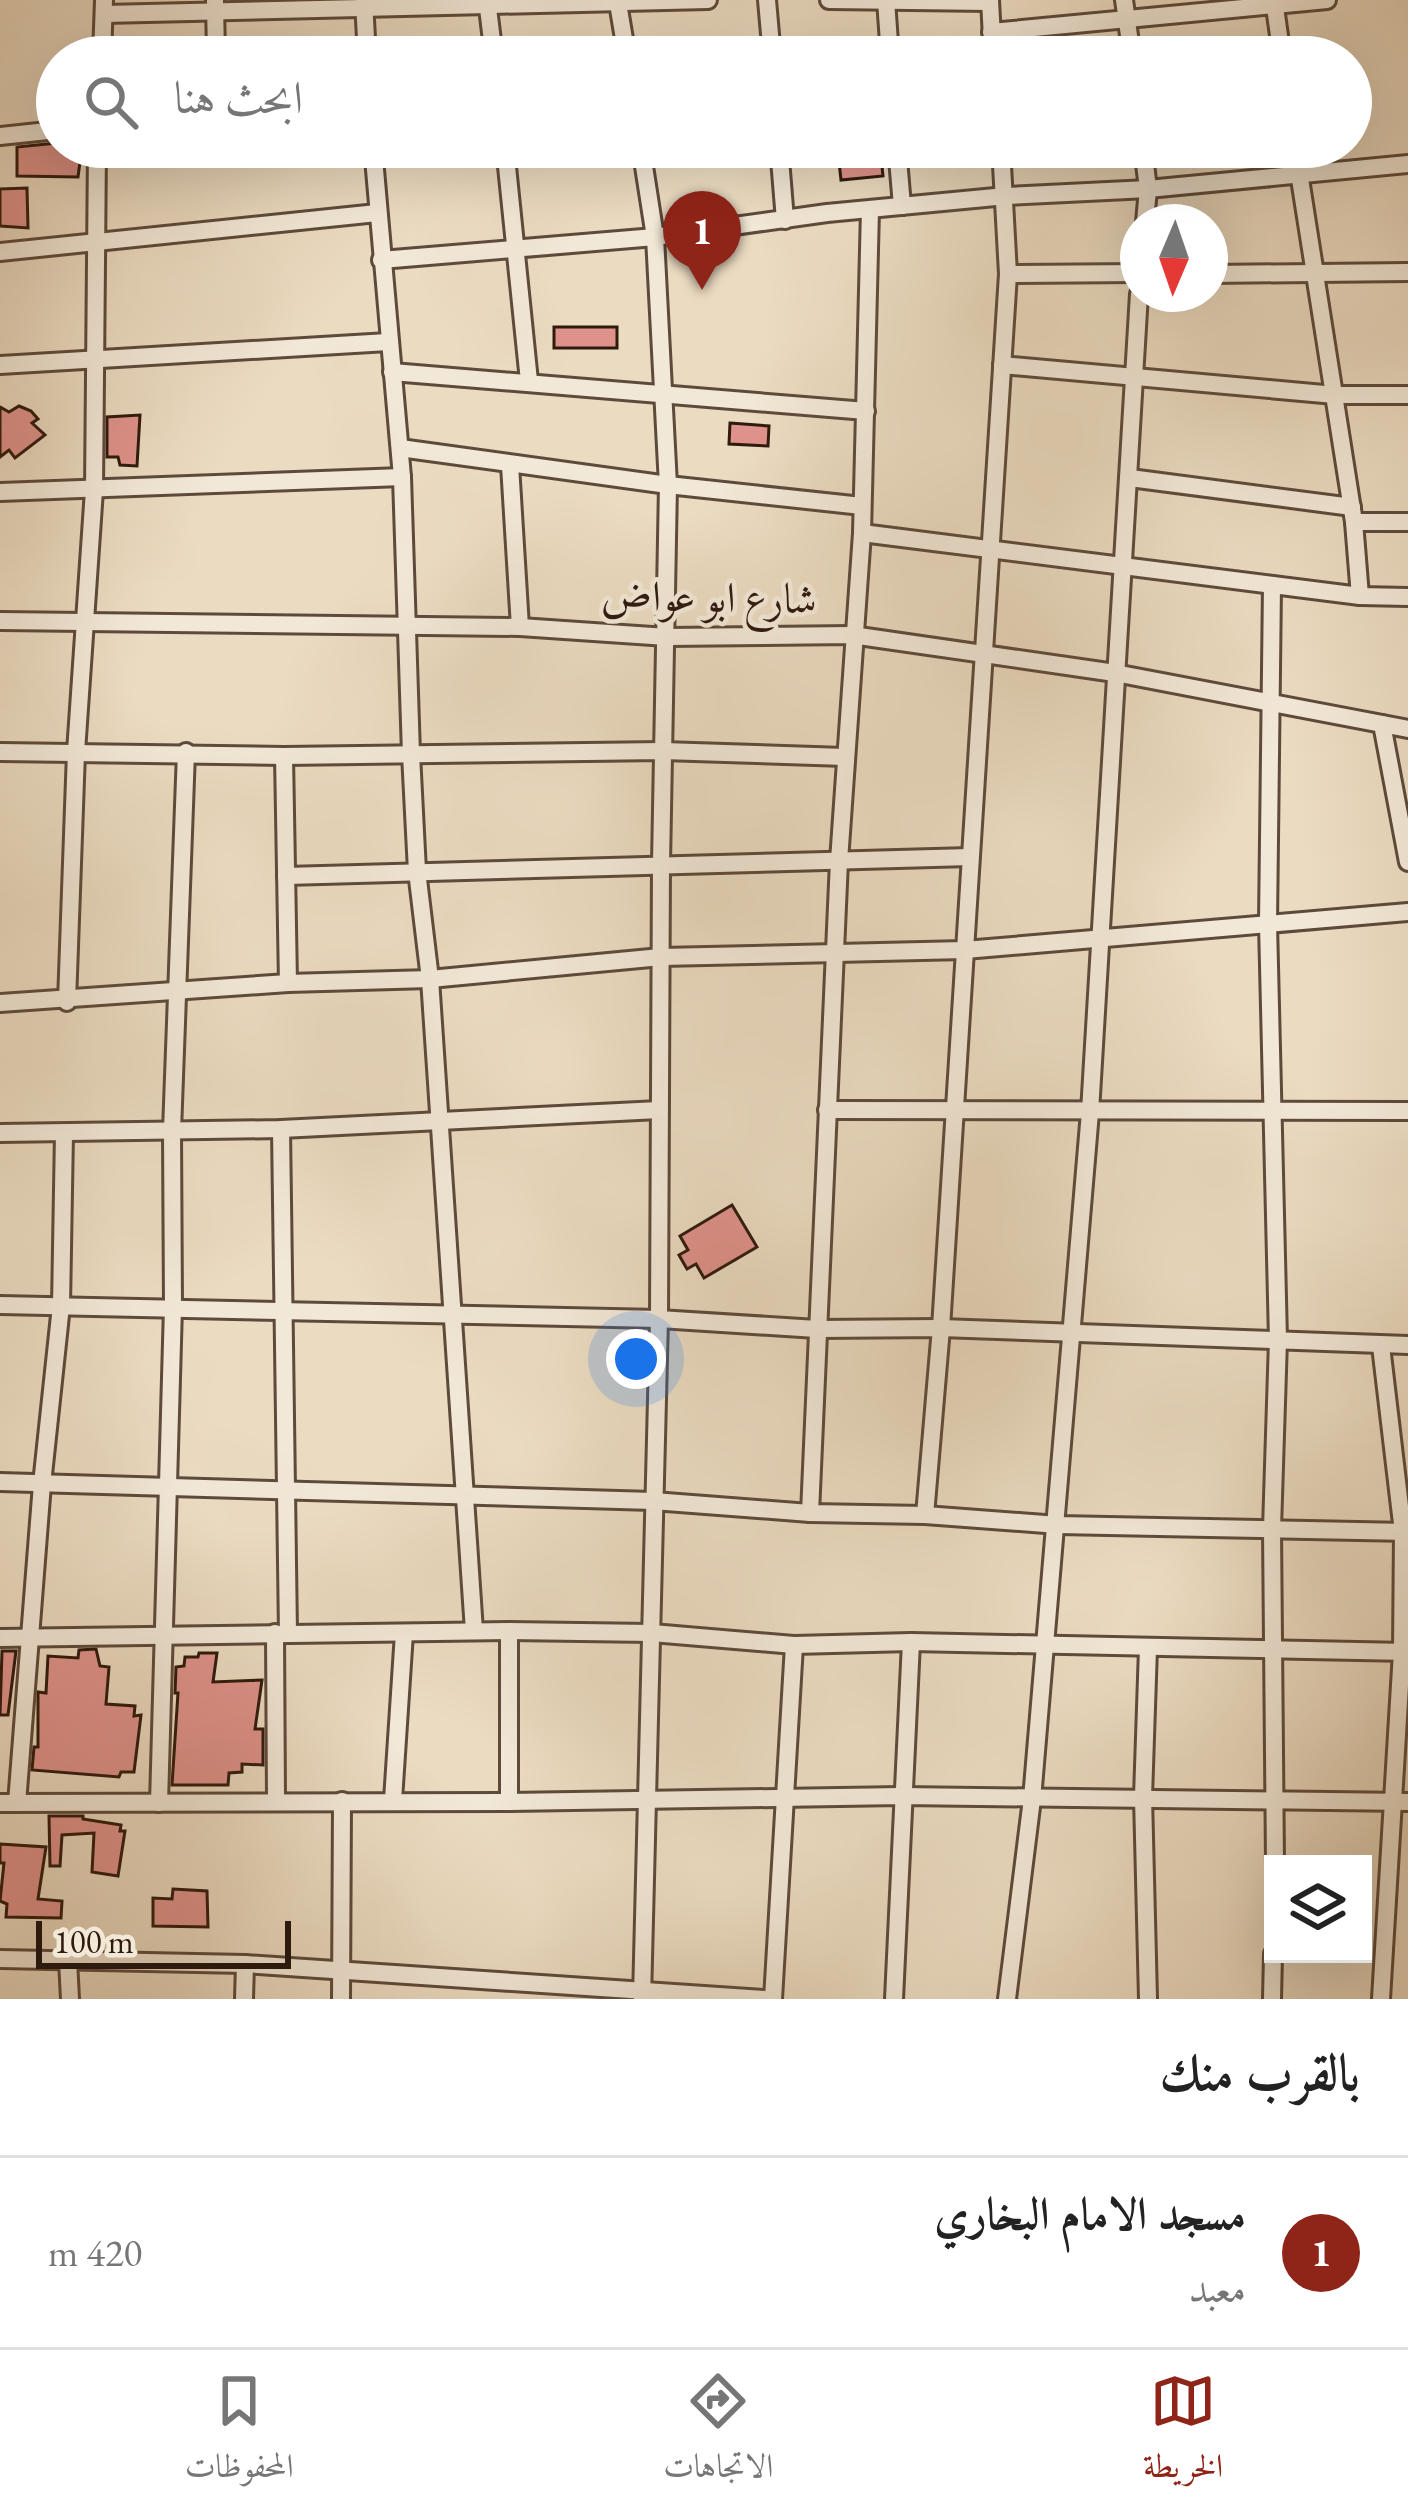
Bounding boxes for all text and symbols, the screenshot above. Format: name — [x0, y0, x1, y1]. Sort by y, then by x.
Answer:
search box — [36, 36, 1372, 168]
text: ابحث هنا — [174, 68, 303, 126]
icon: search — [78, 69, 144, 135]
pin: 1 — [663, 191, 741, 290]
north arrow — [1120, 204, 1228, 312]
street label: شارع ابو عواض — [600, 568, 817, 634]
your location — [606, 1329, 666, 1389]
map controls — [1264, 1855, 1372, 1963]
button: layers — [1264, 1855, 1372, 1963]
scale bar — [36, 1915, 291, 1968]
text: 100 m — [54, 1920, 134, 1963]
text: بالقرب منك — [1159, 2039, 1360, 2105]
text: مسجد الامام البخاري — [934, 2184, 1246, 2242]
text: 420 m — [48, 2227, 142, 2278]
text: 1 — [1311, 2227, 1331, 2278]
text: معبد — [1189, 2263, 1246, 2314]
tab: المحفوظات — [185, 2368, 294, 2498]
tab: الاتجاهات — [663, 2368, 773, 2498]
tab: الخريطة — [1143, 2368, 1223, 2498]

